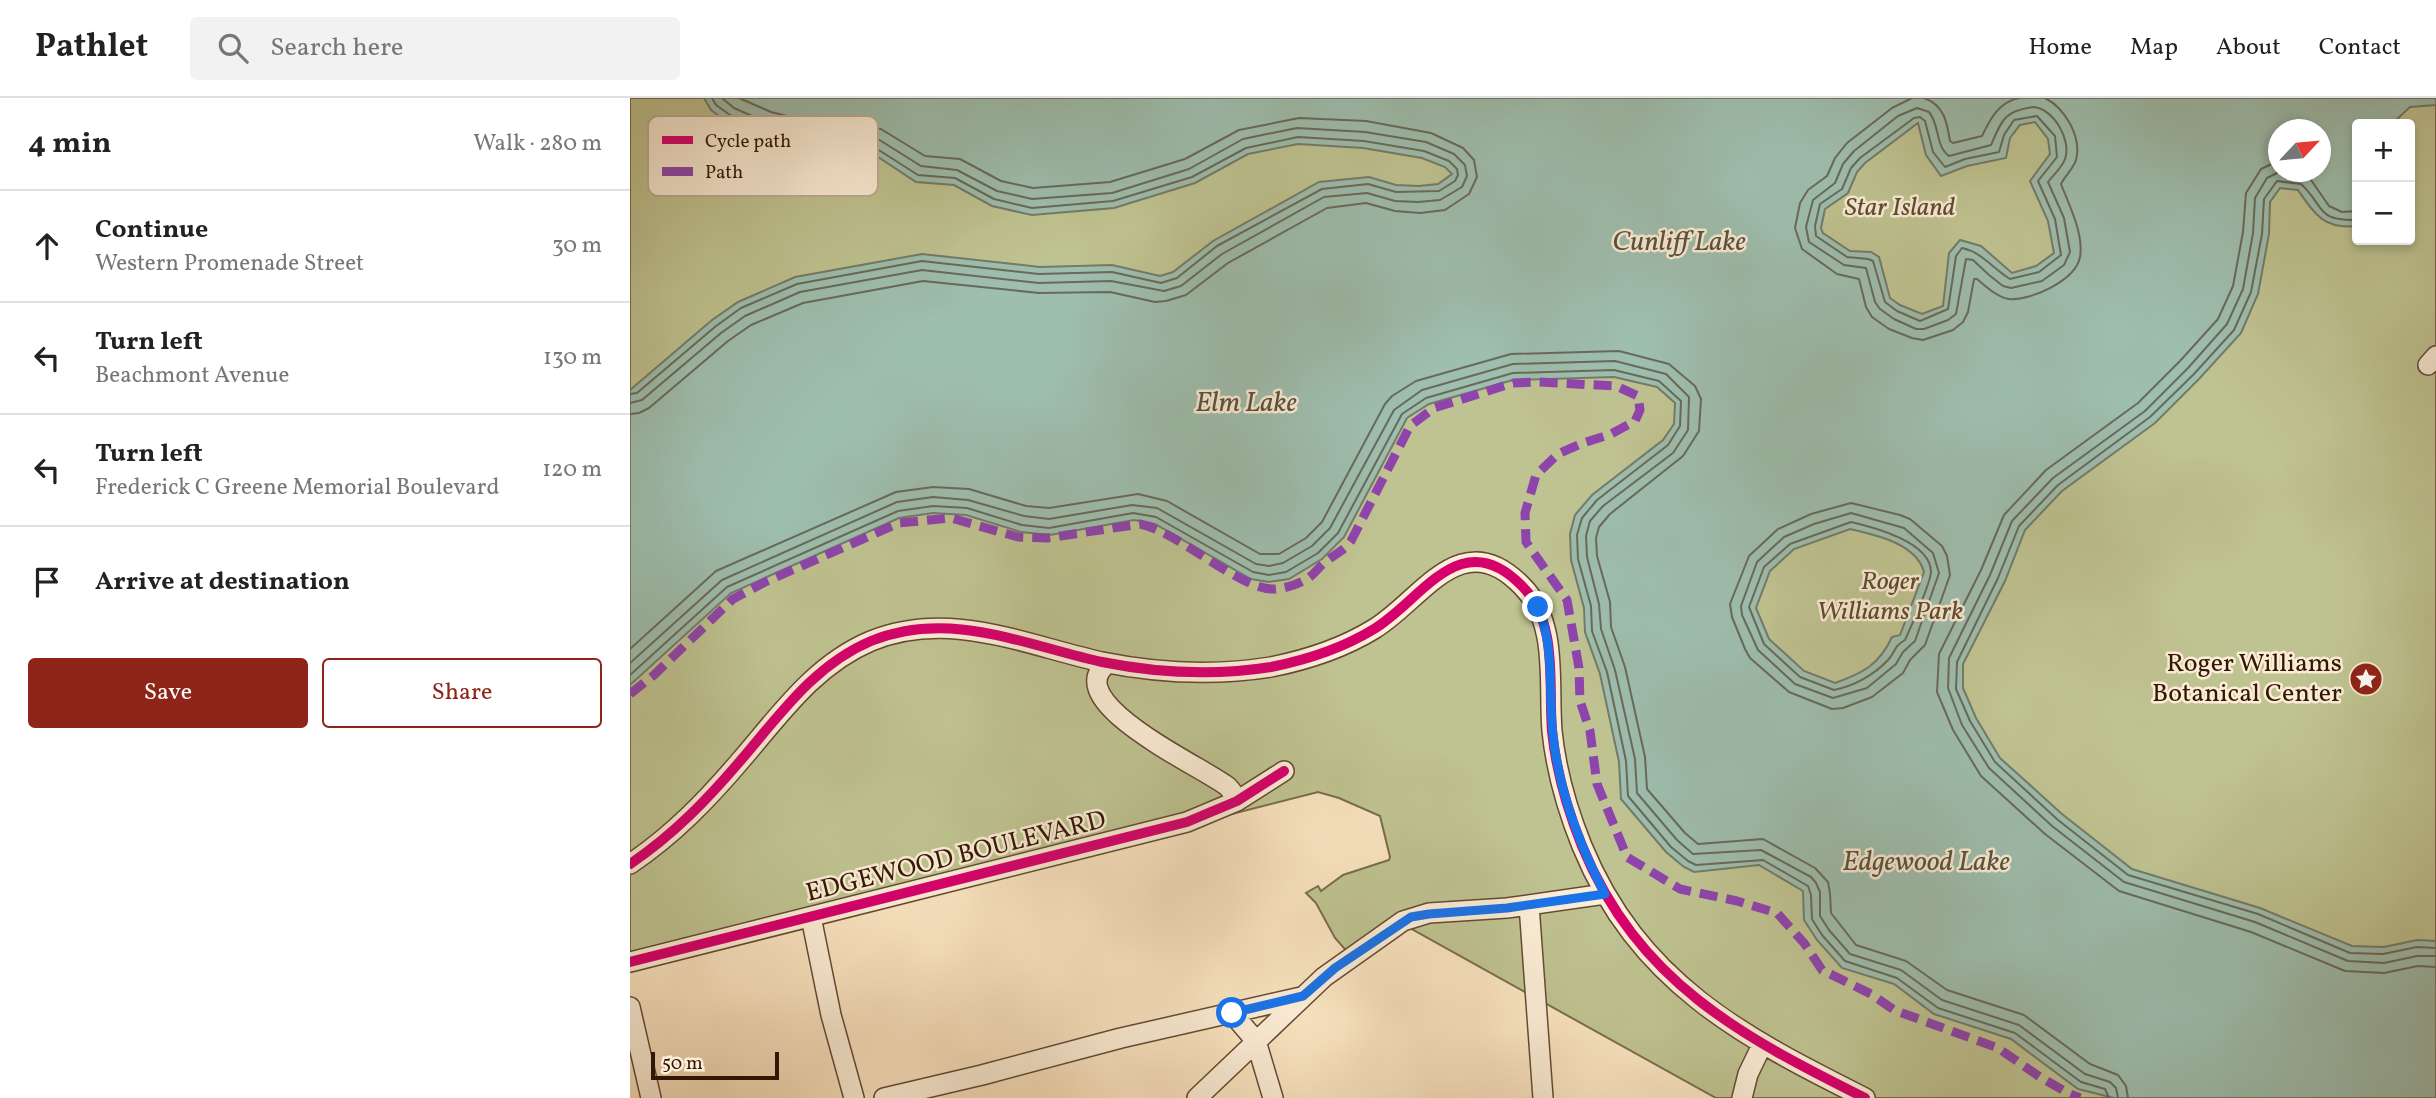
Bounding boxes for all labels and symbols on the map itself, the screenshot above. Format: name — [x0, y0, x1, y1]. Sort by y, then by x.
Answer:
legend — [648, 116, 878, 196]
north arrow — [2268, 119, 2331, 182]
text: Cycle path — [705, 129, 791, 155]
text: Path — [705, 160, 743, 186]
park label: Star Island — [1845, 190, 1956, 226]
water label: Cunliff Lake — [1612, 223, 1746, 262]
water label: Elm Lake — [1195, 384, 1297, 423]
park label: Roger Williams Park — [1817, 564, 1963, 630]
route end — [1522, 591, 1553, 622]
place label: Roger Williams Botanical Center — [2152, 646, 2342, 712]
place icon: Roger Williams Botanical Center — [2347, 660, 2385, 698]
street label: EDGEWOOD BOULEVARD — [802, 802, 1110, 912]
water label: Edgewood Lake — [1842, 843, 2010, 882]
route start — [1216, 997, 1247, 1028]
scale bar — [651, 1049, 779, 1081]

